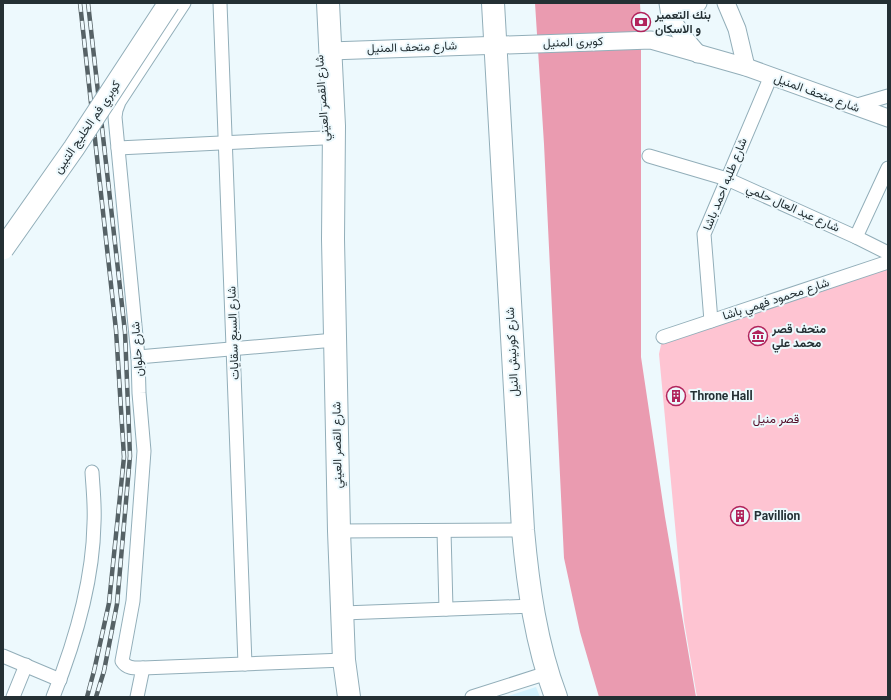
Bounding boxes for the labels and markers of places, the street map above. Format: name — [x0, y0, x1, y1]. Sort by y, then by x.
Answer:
place label: بنك التعمير و الاسكان — [654, 8, 711, 37]
bank icon: بنك التعمير و الاسكان — [630, 11, 652, 33]
place label: متحف قصر محمد علي — [771, 322, 826, 353]
museum icon: متحف قصر محمد علي — [747, 325, 769, 347]
building icon: Throne Hall — [665, 385, 687, 407]
place label: Throne Hall — [690, 389, 753, 403]
building icon: Pavillion — [729, 505, 751, 527]
place label: Pavillion — [754, 509, 801, 523]

